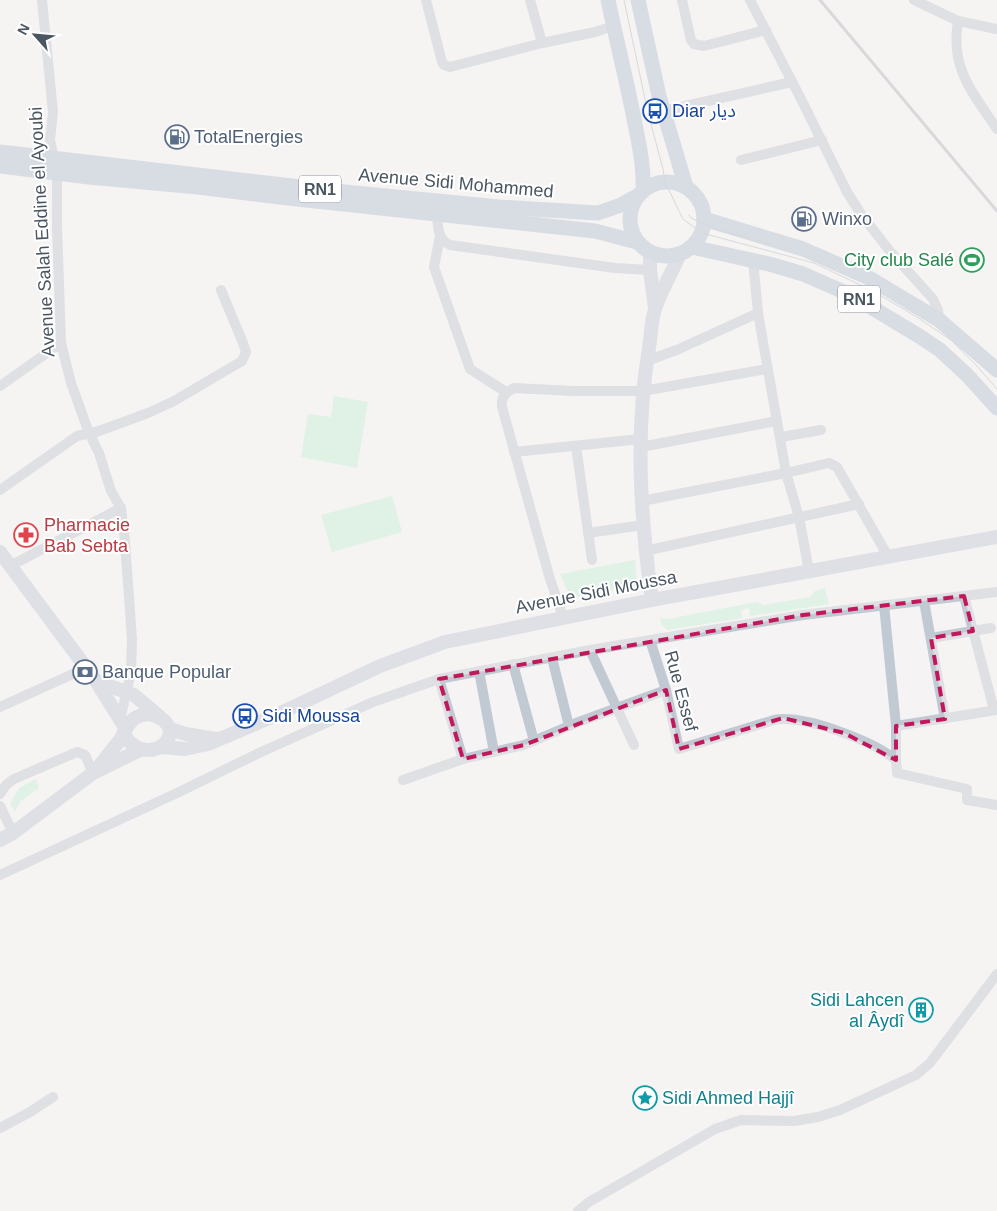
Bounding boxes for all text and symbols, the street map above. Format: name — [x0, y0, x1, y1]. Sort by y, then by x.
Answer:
north arrow — [10, 10, 60, 60]
text: N — [14, 21, 33, 37]
bus stop icon: Diar ديار — [642, 98, 668, 124]
place label: Diar ديار — [672, 101, 736, 122]
street label: Avenue Salah Eddine el Ayoubi — [25, 106, 59, 358]
fuel station icon: TotalEnergies — [164, 124, 190, 150]
place label: TotalEnergies — [194, 127, 303, 147]
street label: Avenue Sidi Mohammed — [358, 165, 554, 201]
road number: RN1 — [299, 175, 341, 202]
fuel station icon: Winxo — [791, 206, 817, 232]
place label: Winxo — [822, 209, 872, 229]
sports icon: City club Salé — [959, 247, 985, 273]
place label: City club Salé — [844, 250, 954, 270]
road number: RN1 — [838, 286, 880, 312]
place label: Pharmacie Bab Sebta — [44, 515, 130, 556]
pharmacy icon: Pharmacie Bab Sebta — [13, 522, 39, 548]
street label: Avenue Sidi Moussa — [514, 566, 679, 617]
street label: Rue Essef — [661, 648, 702, 735]
bank icon: Banque Popular — [72, 659, 98, 685]
place label: Banque Popular — [102, 662, 231, 682]
bus stop icon: Sidi Moussa — [232, 703, 258, 729]
place label: Sidi Moussa — [262, 706, 361, 726]
place label: Sidi Lahcen al Âydî — [810, 990, 905, 1031]
building icon: Sidi Lahcen al Âydî — [908, 997, 934, 1023]
place icon: Sidi Ahmed Hajjî — [632, 1085, 658, 1111]
place label: Sidi Ahmed Hajjî — [662, 1088, 795, 1108]

